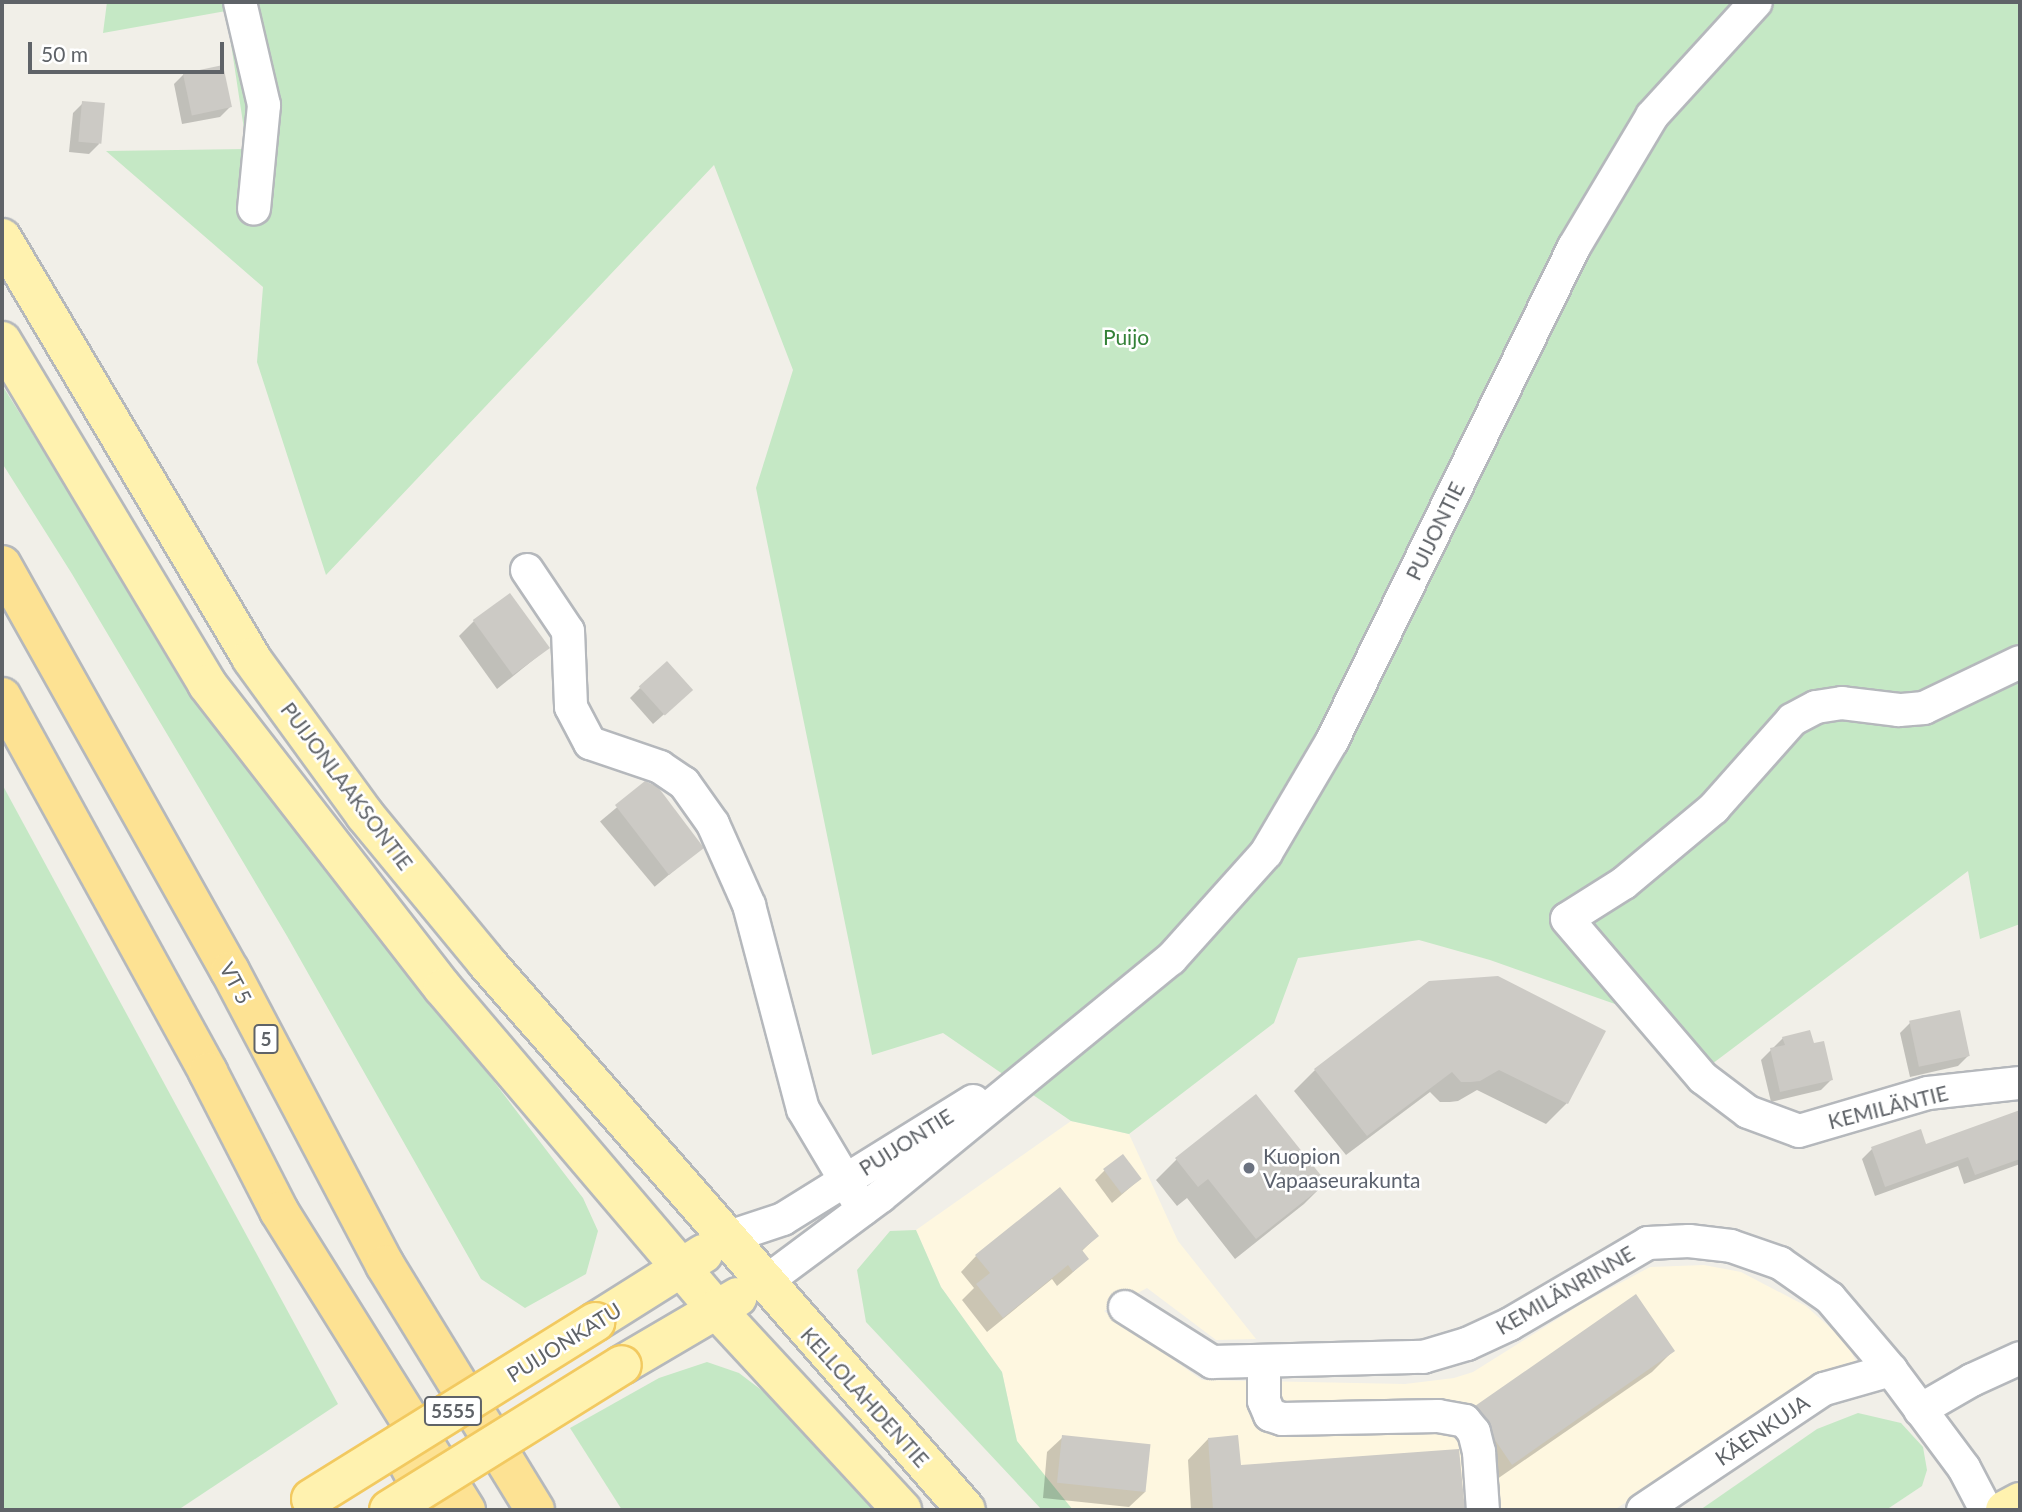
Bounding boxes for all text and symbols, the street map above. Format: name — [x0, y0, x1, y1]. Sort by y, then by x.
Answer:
scale bar — [32, 28, 228, 72]
text: 50 m — [41, 41, 88, 66]
park label: Puijo — [1103, 324, 1149, 350]
street label: PUIJONTIE — [1400, 478, 1470, 584]
street label: PUIJONLAAKSONTIE — [276, 697, 418, 875]
street label: VT 5 — [215, 958, 257, 1008]
road number: 5 — [252, 1023, 280, 1054]
street label: KEMILÄNTIE — [1825, 1080, 1951, 1134]
street label: PUIJONTIE — [854, 1103, 958, 1181]
place label: Kuopion Vapaaseurakunta — [1263, 1143, 1420, 1193]
marker: Kuopion Vapaaseurakunta — [1241, 1160, 1257, 1176]
street label: KEMILÄNRINNE — [1491, 1240, 1639, 1340]
street label: PUIJONKATU — [502, 1297, 626, 1387]
street label: KELLOLAHDENTIE — [796, 1322, 934, 1472]
street label: KÄENKUJA — [1710, 1389, 1814, 1471]
road number: 5555 — [423, 1396, 483, 1427]

